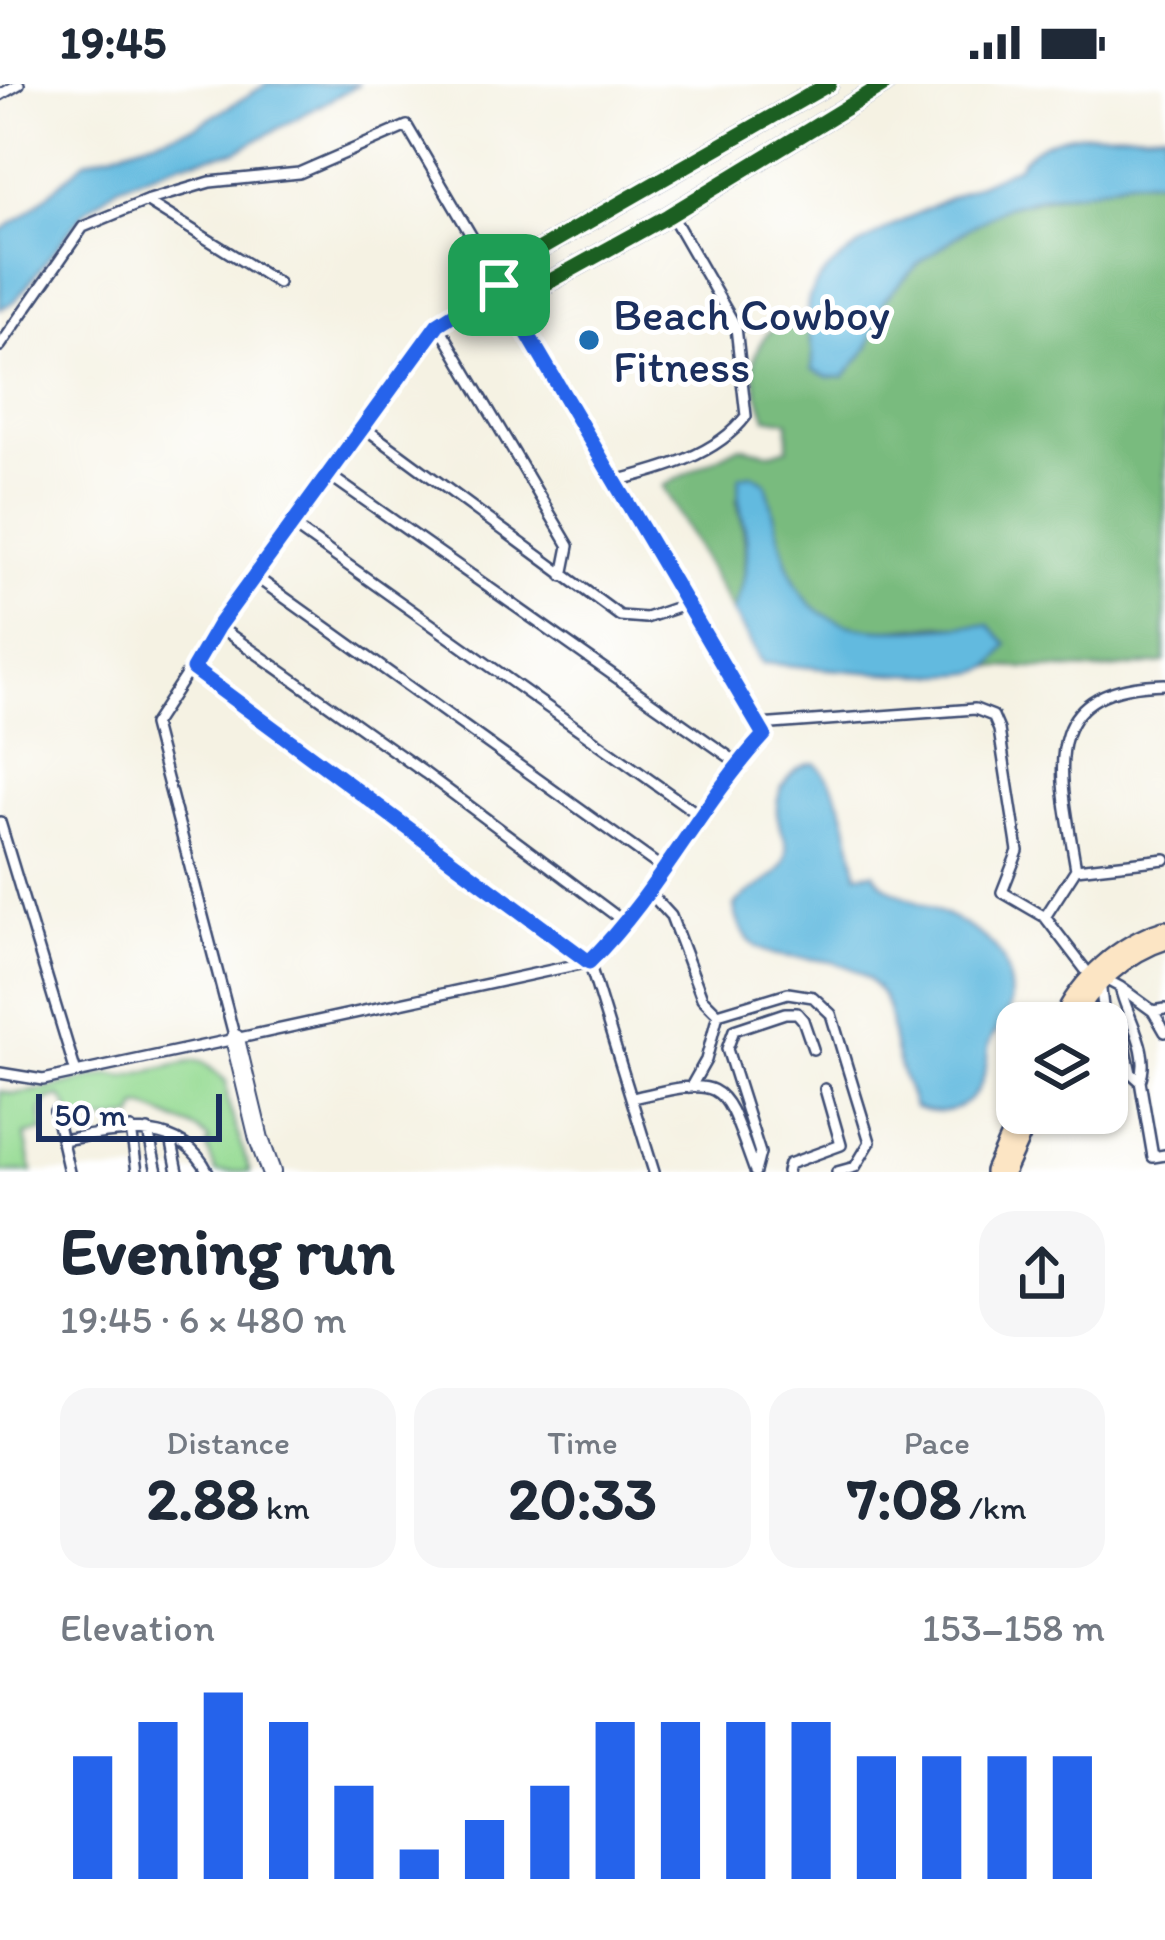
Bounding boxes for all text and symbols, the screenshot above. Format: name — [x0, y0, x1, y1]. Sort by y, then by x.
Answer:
text: 19:45 — [60, 15, 166, 69]
pin — [448, 234, 550, 336]
icon: arrive — [466, 252, 532, 318]
place label: Beach Cowboy Fitness — [613, 287, 890, 393]
marker: Beach Cowboy Fitness — [576, 327, 602, 353]
map controls — [996, 1002, 1128, 1134]
button: layers — [996, 1002, 1128, 1134]
scale bar — [36, 1088, 222, 1141]
text: 50 m — [54, 1095, 127, 1134]
text: Evening run — [60, 1211, 395, 1291]
button: share — [979, 1211, 1105, 1337]
text: 19:45 · 6 × 480 m — [60, 1296, 347, 1343]
text: Distance — [166, 1423, 290, 1462]
text: Time — [547, 1423, 618, 1462]
text: Pace — [904, 1423, 970, 1462]
text: 2.88 — [147, 1462, 259, 1534]
text: 20:33 — [508, 1462, 657, 1534]
text: 7:08 — [847, 1462, 962, 1534]
text: km — [259, 1488, 310, 1527]
text: /km — [962, 1488, 1026, 1527]
text: Elevation — [60, 1604, 215, 1651]
text: 153–158 m — [922, 1604, 1105, 1651]

